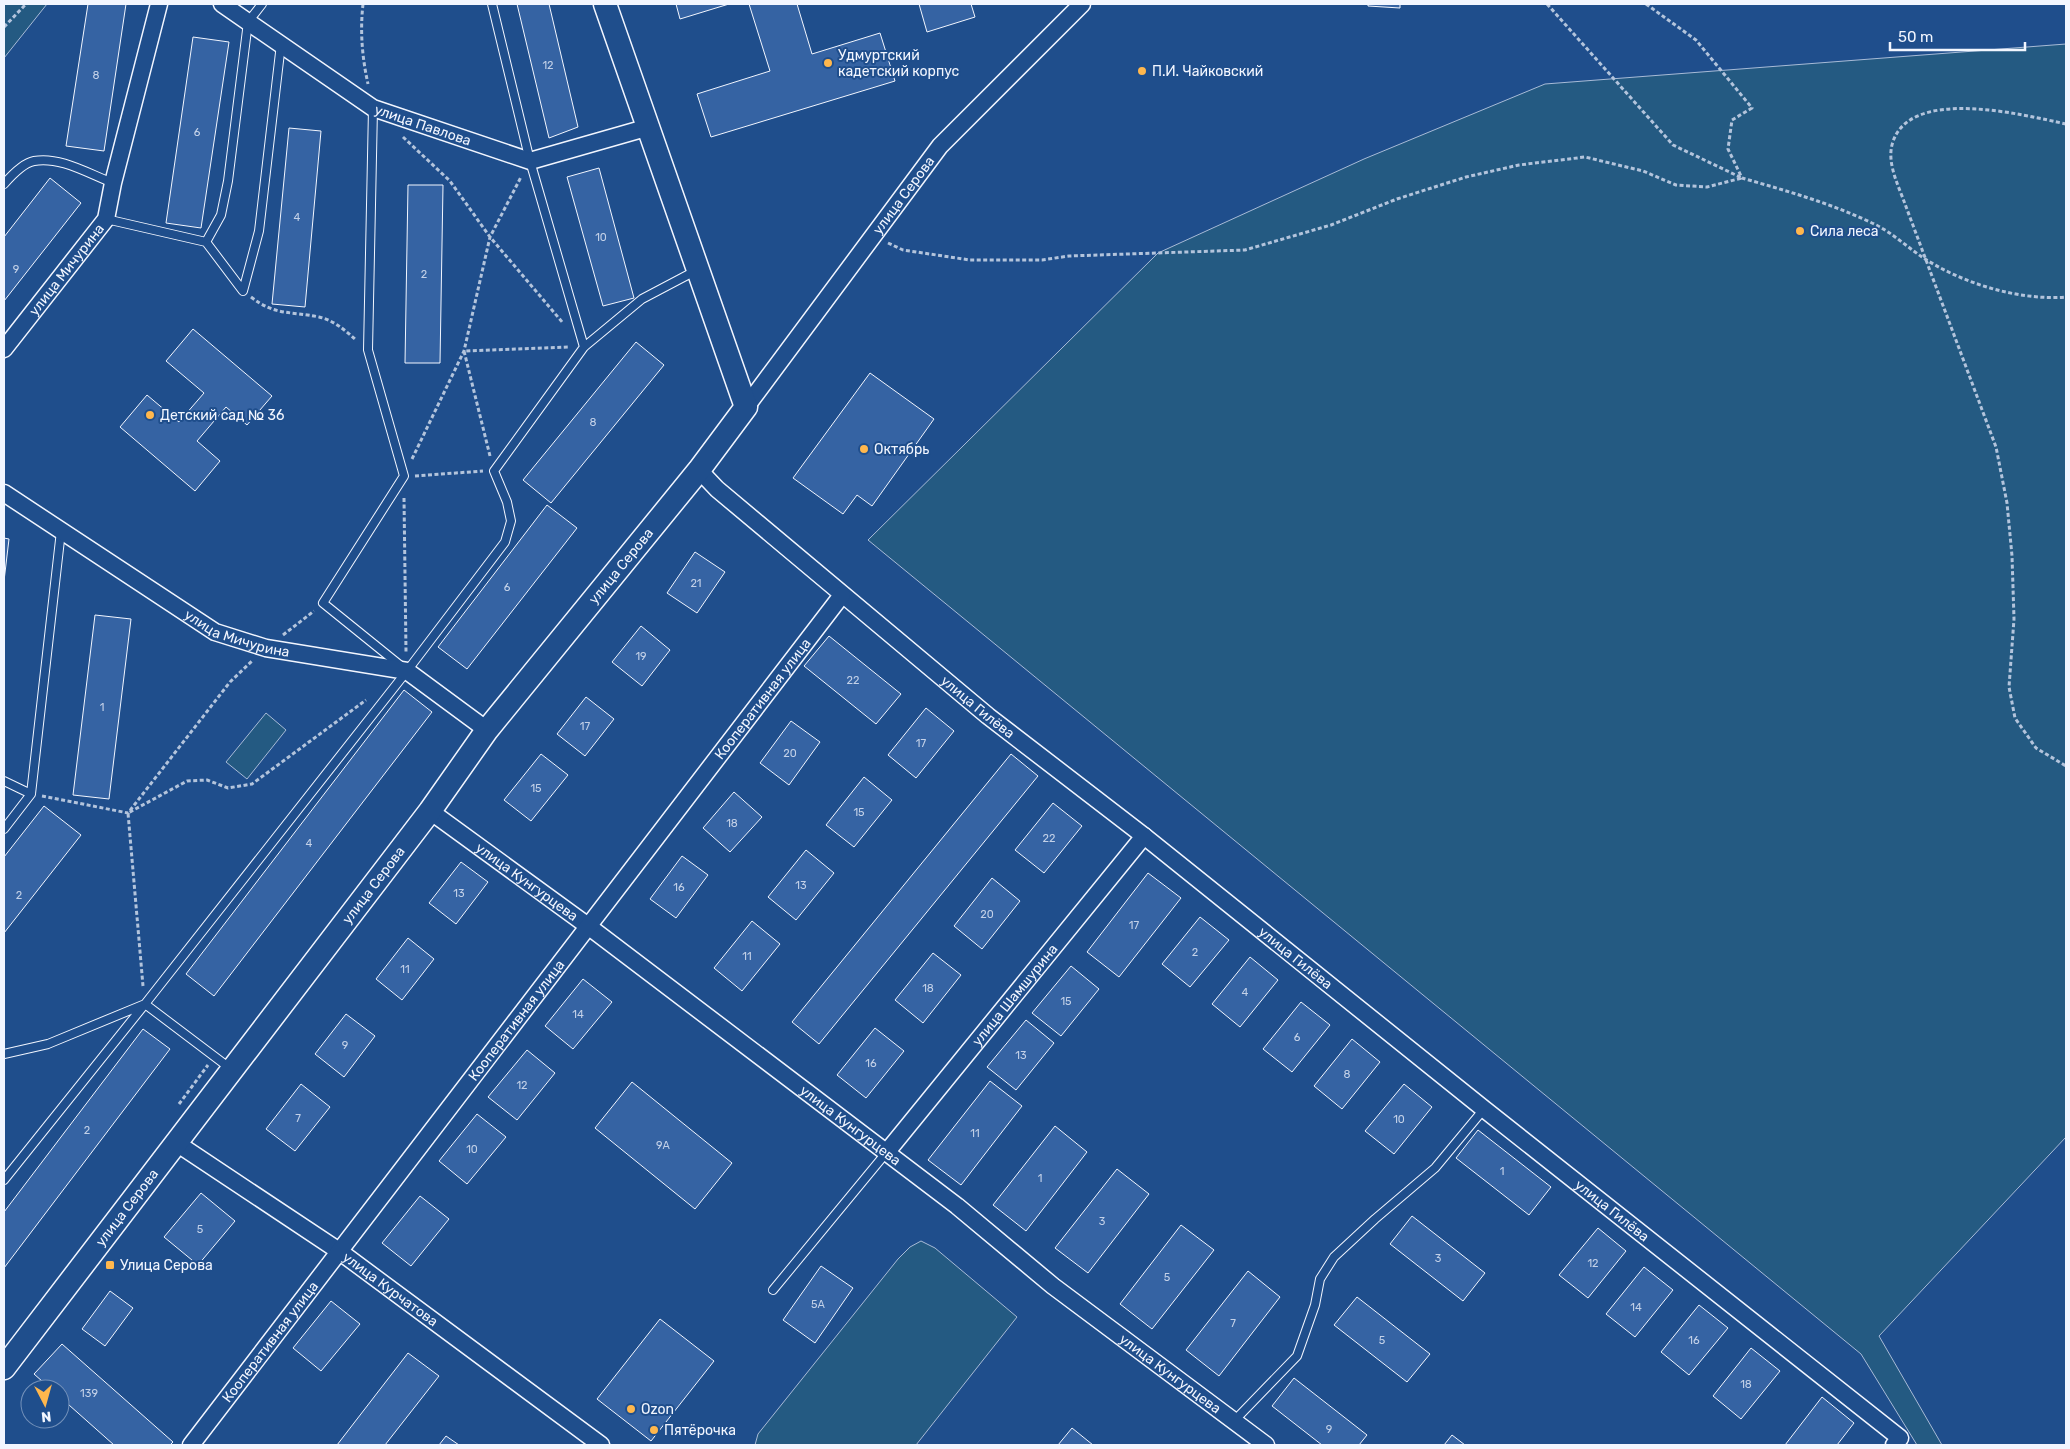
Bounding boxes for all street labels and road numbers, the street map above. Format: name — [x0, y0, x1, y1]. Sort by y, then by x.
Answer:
street label: улица Павлова — [372, 101, 473, 150]
street label: улица Серова — [869, 153, 938, 238]
street label: улица Мичурина — [26, 221, 108, 319]
street label: улица Серова — [585, 525, 657, 608]
street label: улица Мичурина — [181, 606, 291, 661]
street label: Кооперативная улица — [711, 635, 815, 763]
street label: улица Гилёва — [937, 672, 1018, 742]
street label: улица Кунгурцева — [472, 839, 581, 925]
street label: улица Серова — [339, 843, 409, 927]
street label: улица Гилёва — [1255, 923, 1336, 993]
street label: улица Шамшурина — [969, 941, 1062, 1049]
street label: Кооперативная улица — [465, 957, 568, 1085]
street label: улица Кунгурцева — [796, 1082, 904, 1169]
street label: улица Серова — [92, 1166, 162, 1250]
street label: улица Гилёва — [1571, 1176, 1652, 1245]
street label: улица Курчатова — [339, 1249, 441, 1330]
street label: Кооперативная улица — [219, 1278, 322, 1406]
street label: улица Кунгурцева — [1116, 1331, 1224, 1417]

